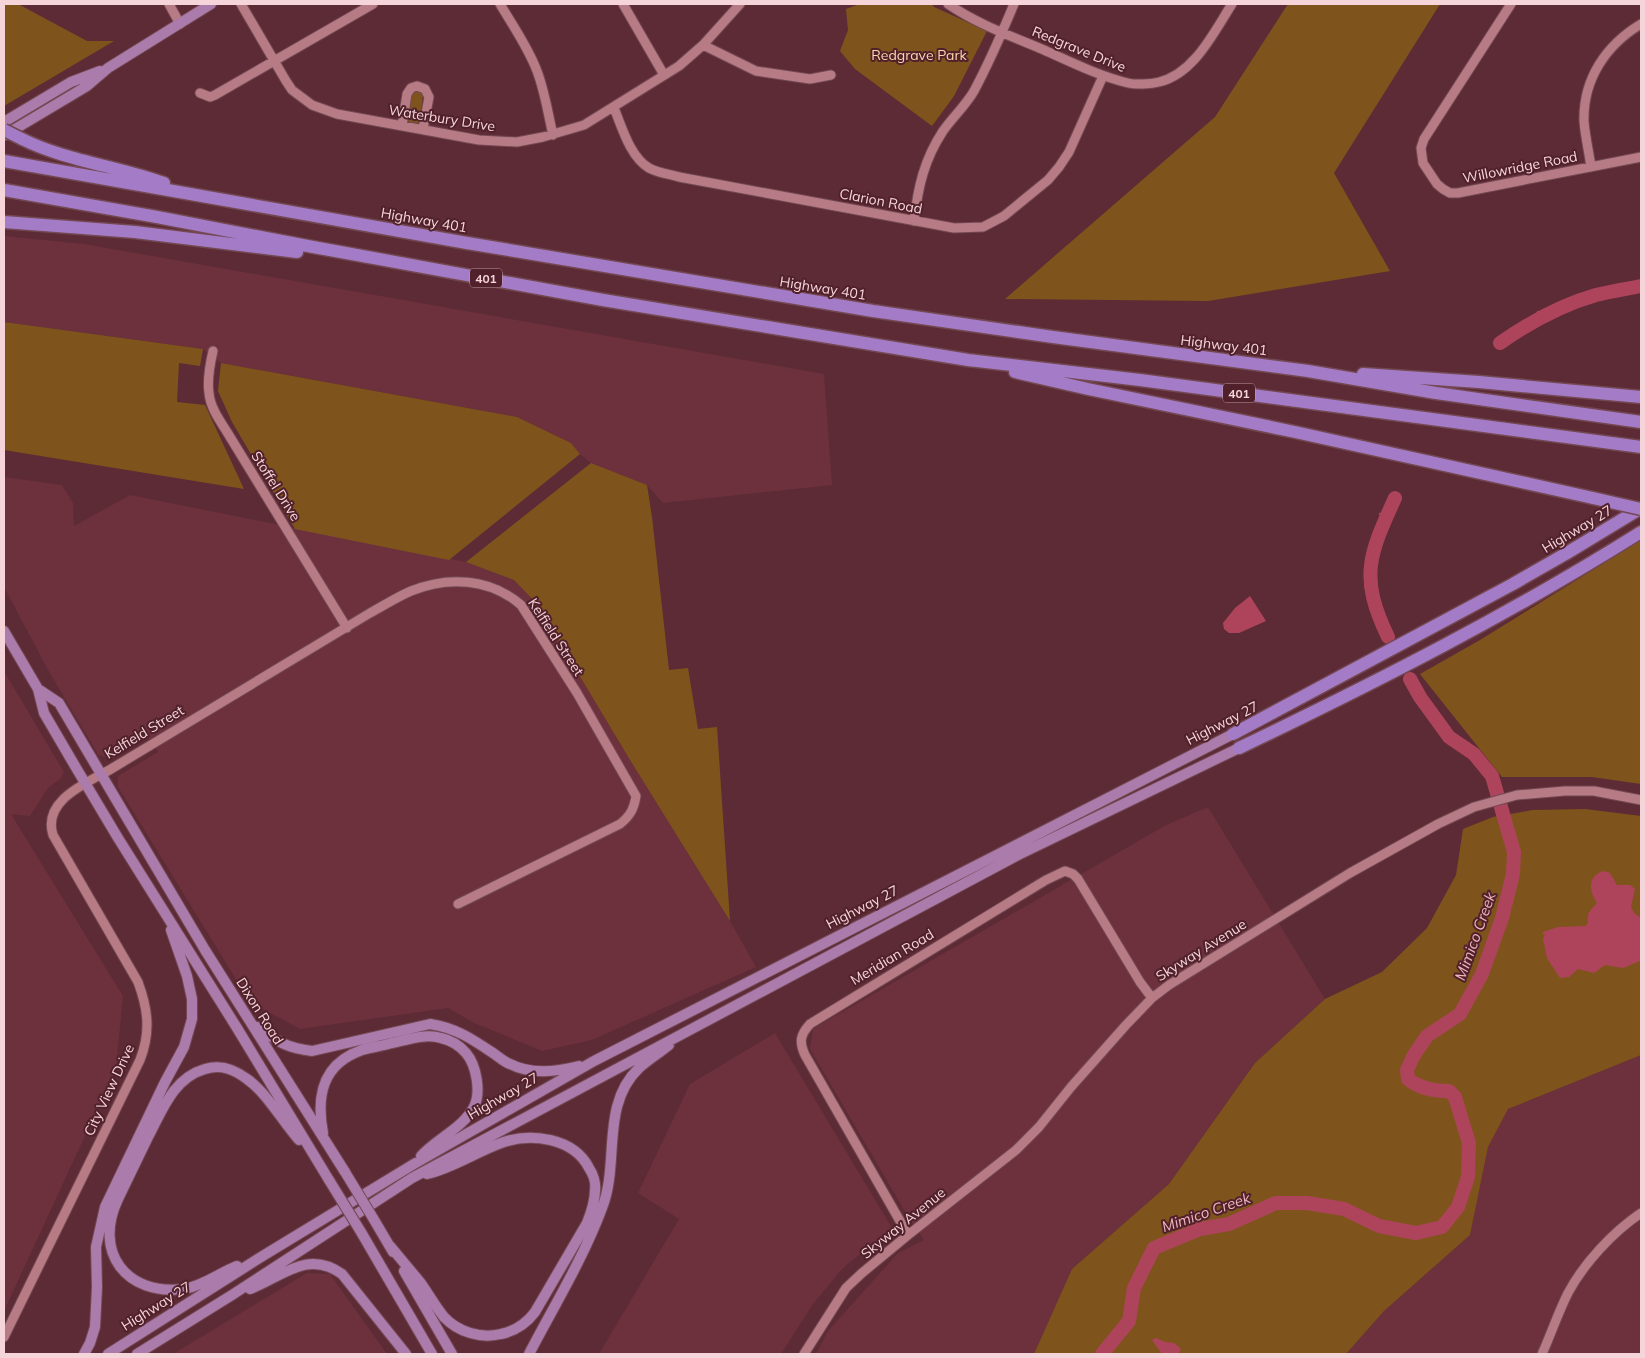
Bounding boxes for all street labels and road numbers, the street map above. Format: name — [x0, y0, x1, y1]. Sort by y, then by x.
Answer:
street label: Redgrave Drive — [1029, 22, 1129, 76]
street label: Waterbury Drive — [387, 101, 497, 135]
street label: Willowridge Road — [1461, 147, 1579, 187]
street label: Clarion Road — [838, 184, 924, 218]
street label: Highway 401 — [379, 204, 469, 236]
road number: 401 — [470, 268, 502, 288]
street label: Highway 401 — [778, 272, 868, 304]
street label: Highway 401 — [1180, 331, 1268, 359]
road number: 401 — [1223, 383, 1255, 402]
street label: Stoffel Drive — [247, 448, 305, 524]
street label: Highway 27 — [1539, 501, 1615, 557]
street label: Kelfield Street — [524, 595, 588, 679]
street label: Highway 27 — [1183, 697, 1261, 749]
street label: Kelfield Street — [101, 701, 187, 763]
street label: Highway 27 — [823, 881, 901, 933]
street label: Skyway Avenue — [1152, 915, 1250, 985]
street label: Meridian Road — [847, 925, 937, 989]
street label: Dixon Road — [232, 974, 288, 1048]
street label: City View Drive — [80, 1041, 138, 1139]
street label: Highway 27 — [464, 1068, 542, 1124]
street label: Skyway Avenue — [857, 1183, 949, 1263]
street label: Highway 27 — [118, 1277, 194, 1335]

